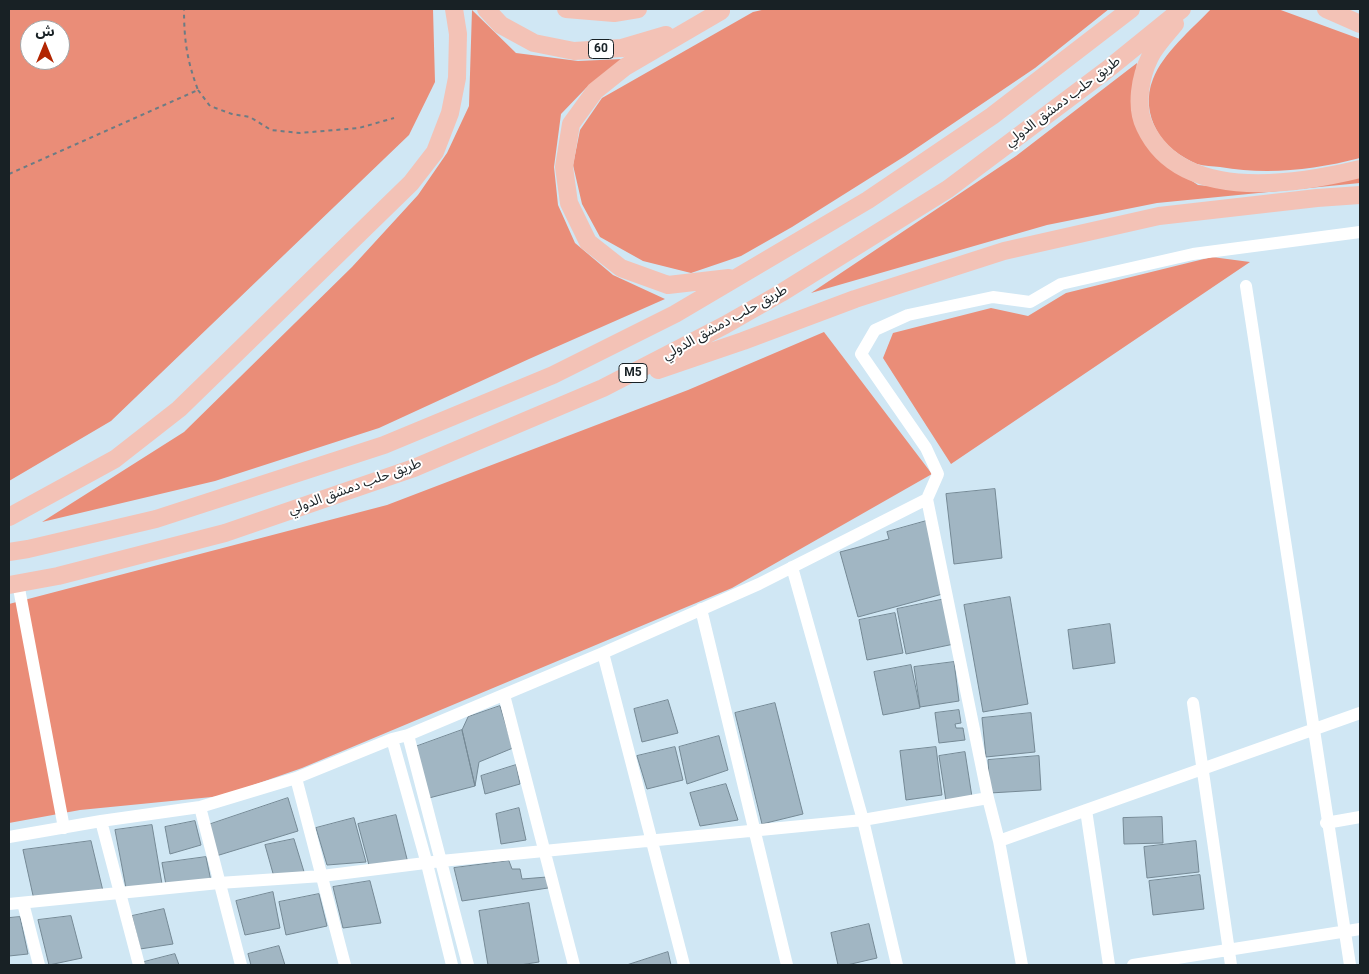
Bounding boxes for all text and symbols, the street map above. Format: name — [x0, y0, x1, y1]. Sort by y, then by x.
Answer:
north arrow — [20, 20, 70, 70]
text: ش — [35, 23, 55, 39]
road number: 60 — [588, 40, 614, 59]
street label: طريق حلب دمشق الدولي — [1002, 53, 1124, 151]
street label: طريق حلب دمشق الدولي — [660, 282, 790, 364]
road number: M5 — [619, 363, 647, 382]
street label: طريق حلب دمشق الدولي — [286, 455, 424, 519]

